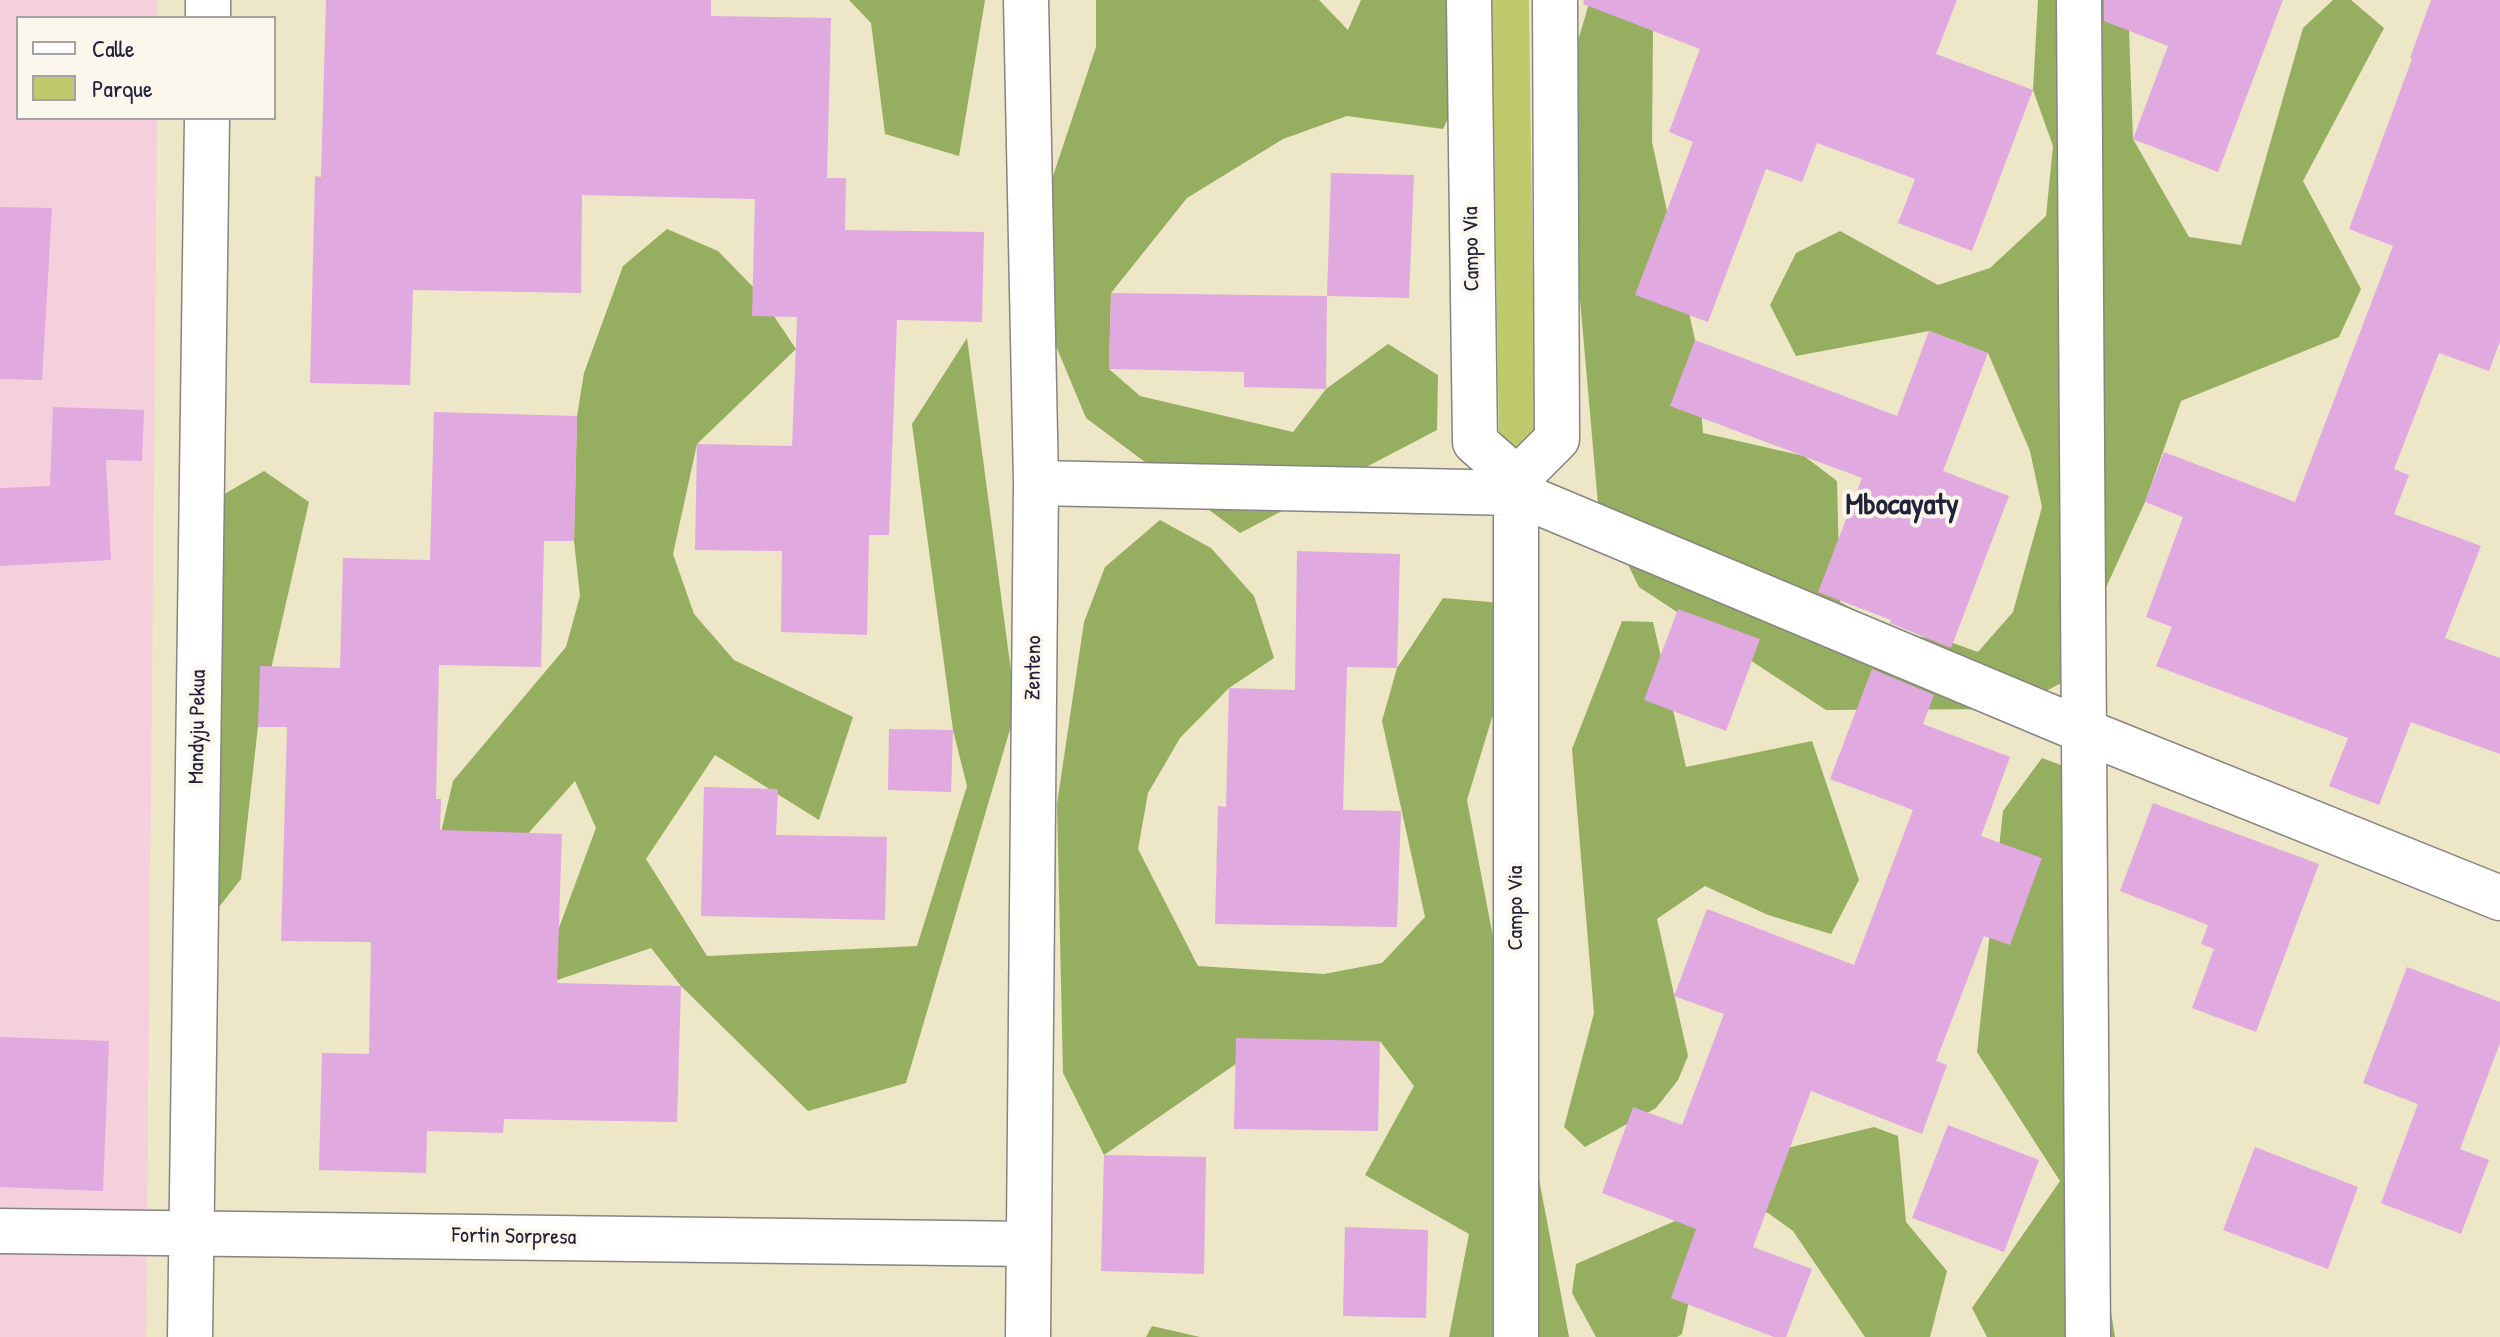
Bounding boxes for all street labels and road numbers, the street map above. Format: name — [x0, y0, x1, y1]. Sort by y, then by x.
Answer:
street label: Campo Via — [1458, 206, 1486, 292]
street label: Zenteno — [1020, 635, 1048, 701]
street label: Mandyju Pekua — [184, 670, 212, 784]
street label: Campo Via — [1503, 866, 1529, 950]
street label: Fortin Sorpresa — [452, 1223, 576, 1251]

